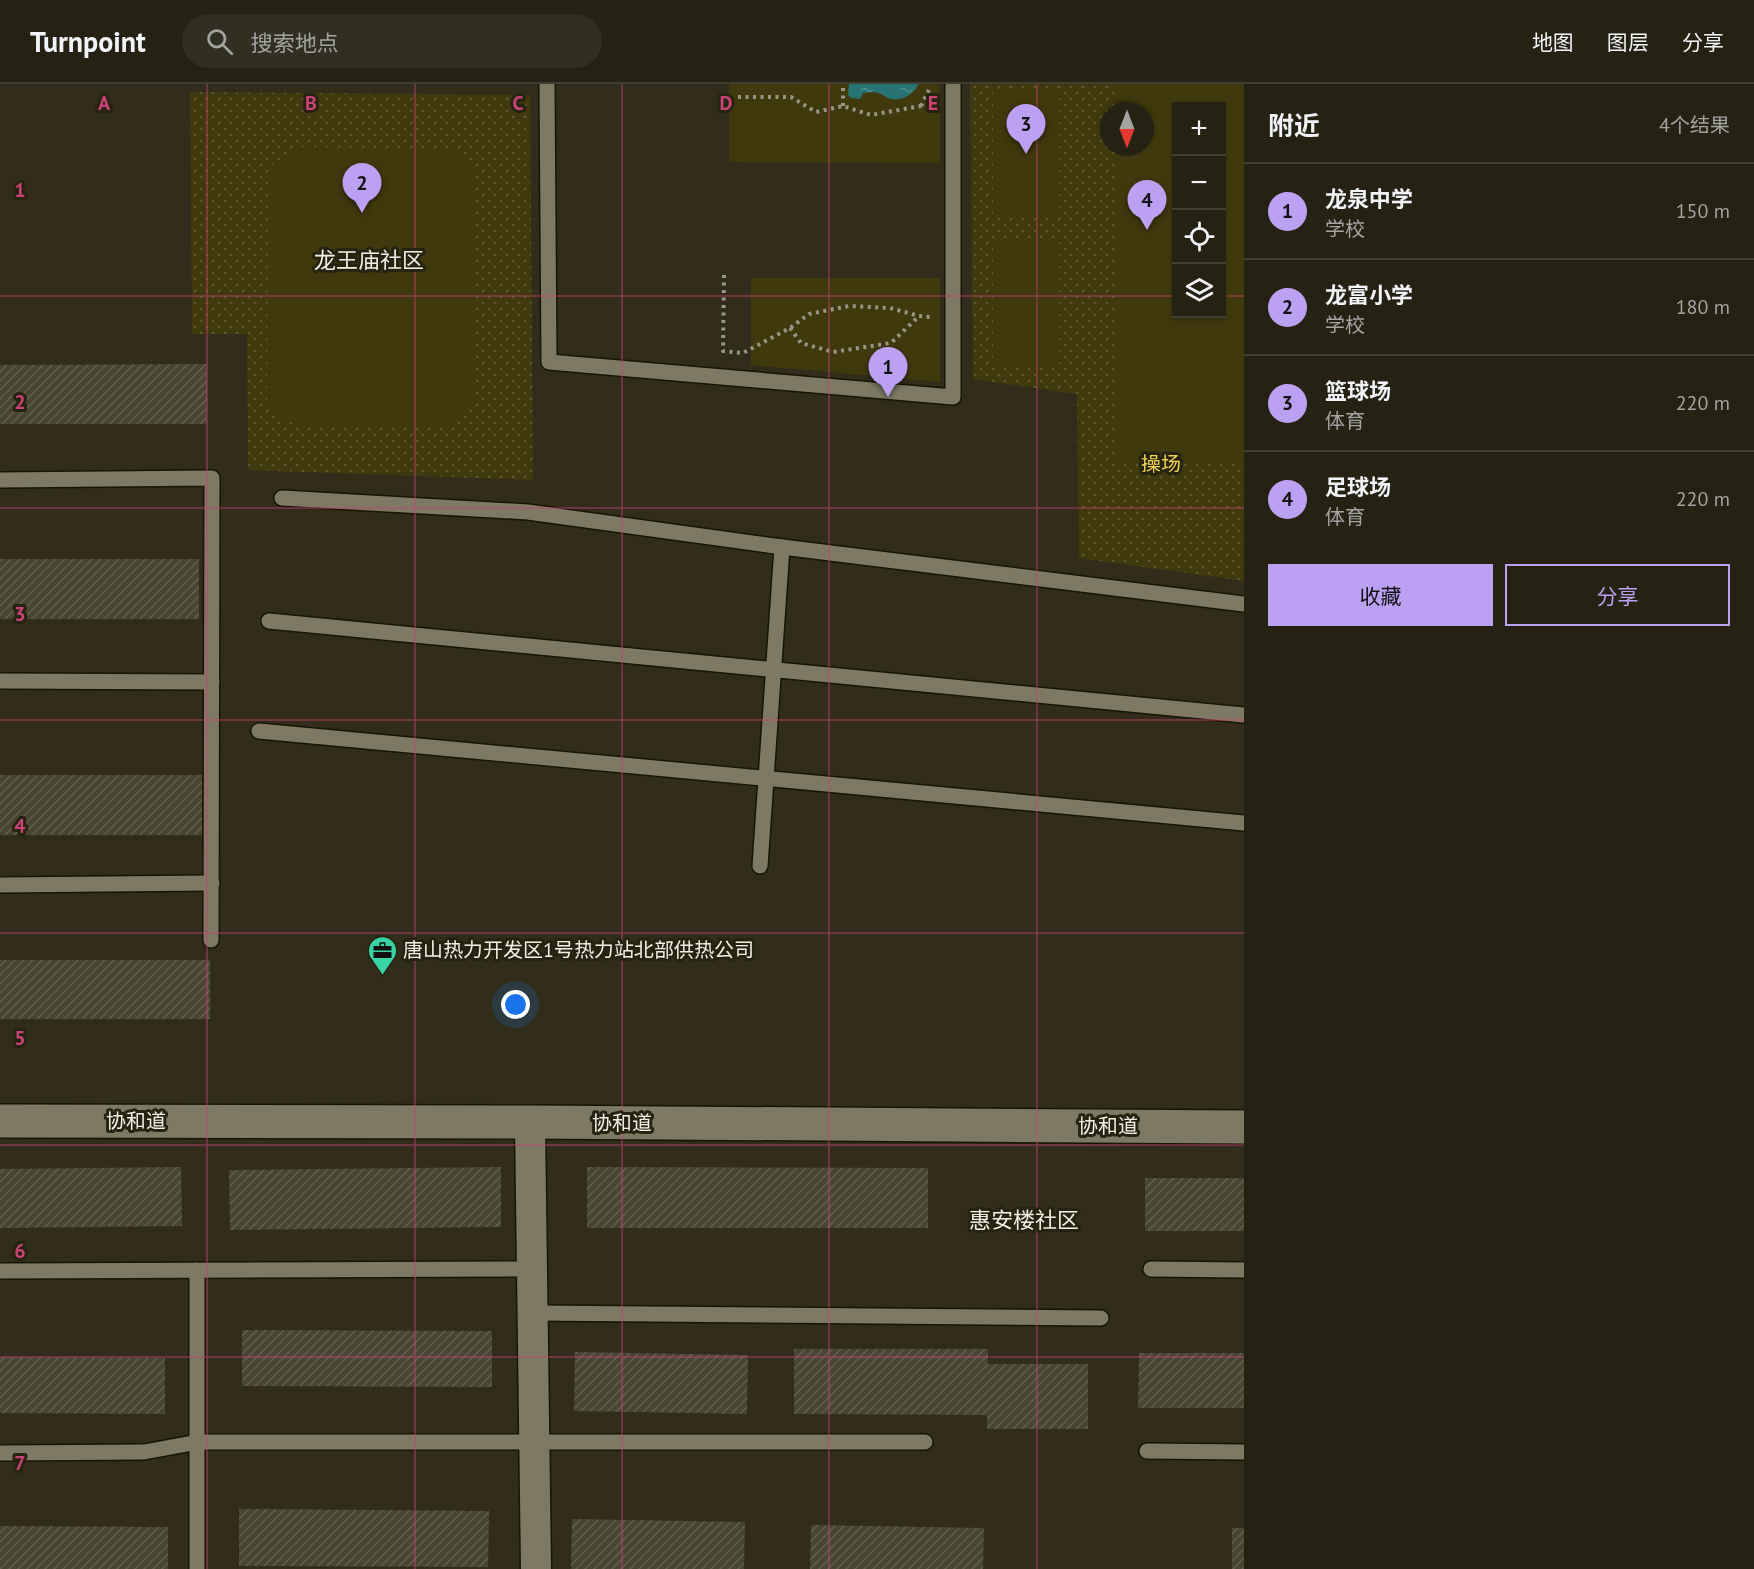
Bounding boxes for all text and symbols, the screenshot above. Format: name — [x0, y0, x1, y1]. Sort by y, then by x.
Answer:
search box — [182, 14, 602, 68]
text: Turnpoint — [30, 23, 146, 60]
icon: search — [203, 25, 236, 58]
text: 搜索地点 — [251, 29, 339, 57]
text: 地图 — [1532, 29, 1574, 56]
text: 图层 — [1607, 29, 1649, 56]
text: 分享 — [1682, 29, 1724, 56]
text: A — [98, 90, 111, 116]
text: B — [305, 90, 317, 116]
text: C — [512, 90, 524, 116]
text: D — [720, 90, 733, 116]
text: E — [928, 90, 938, 116]
north arrow — [1100, 102, 1154, 156]
map controls — [1172, 102, 1226, 318]
button: + — [1172, 102, 1226, 156]
pin: 3 — [1006, 104, 1046, 154]
text: 附近 — [1268, 109, 1320, 142]
text: 4个结果 — [1659, 112, 1730, 138]
button: − — [1172, 156, 1226, 210]
pin: 2 — [342, 164, 382, 213]
text: 1 — [14, 177, 26, 203]
pin: 4 — [1128, 180, 1166, 230]
text: 龙泉中学 — [1325, 185, 1413, 213]
text: 1 — [1282, 198, 1293, 224]
text: 150 m — [1676, 198, 1730, 224]
button: locate — [1172, 210, 1226, 264]
text: 学校 — [1325, 216, 1365, 242]
district label: 龙王庙社区 — [314, 246, 424, 274]
button: layers — [1172, 264, 1226, 318]
text: 龙富小学 — [1325, 281, 1413, 309]
text: 2 — [1282, 294, 1293, 320]
text: 180 m — [1676, 294, 1730, 320]
text: 学校 — [1325, 312, 1365, 338]
pin: 1 — [868, 348, 908, 397]
text: 篮球场 — [1325, 377, 1391, 405]
text: 2 — [14, 389, 26, 415]
text: 3 — [1282, 390, 1293, 416]
text: 220 m — [1676, 390, 1730, 416]
text: 体育 — [1325, 408, 1365, 434]
park label: 操场 — [1141, 451, 1181, 477]
text: 足球场 — [1325, 473, 1391, 501]
text: 4 — [1282, 486, 1293, 512]
text: 220 m — [1676, 486, 1730, 512]
text: 体育 — [1325, 504, 1365, 530]
button: 收藏 — [1268, 564, 1493, 626]
button: 分享 — [1505, 564, 1730, 626]
text: 3 — [14, 601, 26, 627]
text: 4 — [14, 813, 26, 839]
office icon: 唐山热力开发区1号热力站北部供热公司 — [366, 934, 398, 976]
place label: 唐山热力开发区1号热力站北部供热公司 — [403, 937, 754, 963]
your location — [501, 990, 530, 1019]
text: 5 — [14, 1025, 26, 1051]
street label: 协和道 — [106, 1108, 166, 1134]
street label: 协和道 — [592, 1110, 652, 1136]
street label: 协和道 — [1078, 1113, 1138, 1139]
district label: 惠安楼社区 — [969, 1206, 1079, 1234]
text: 6 — [14, 1238, 26, 1264]
text: 7 — [14, 1450, 26, 1476]

